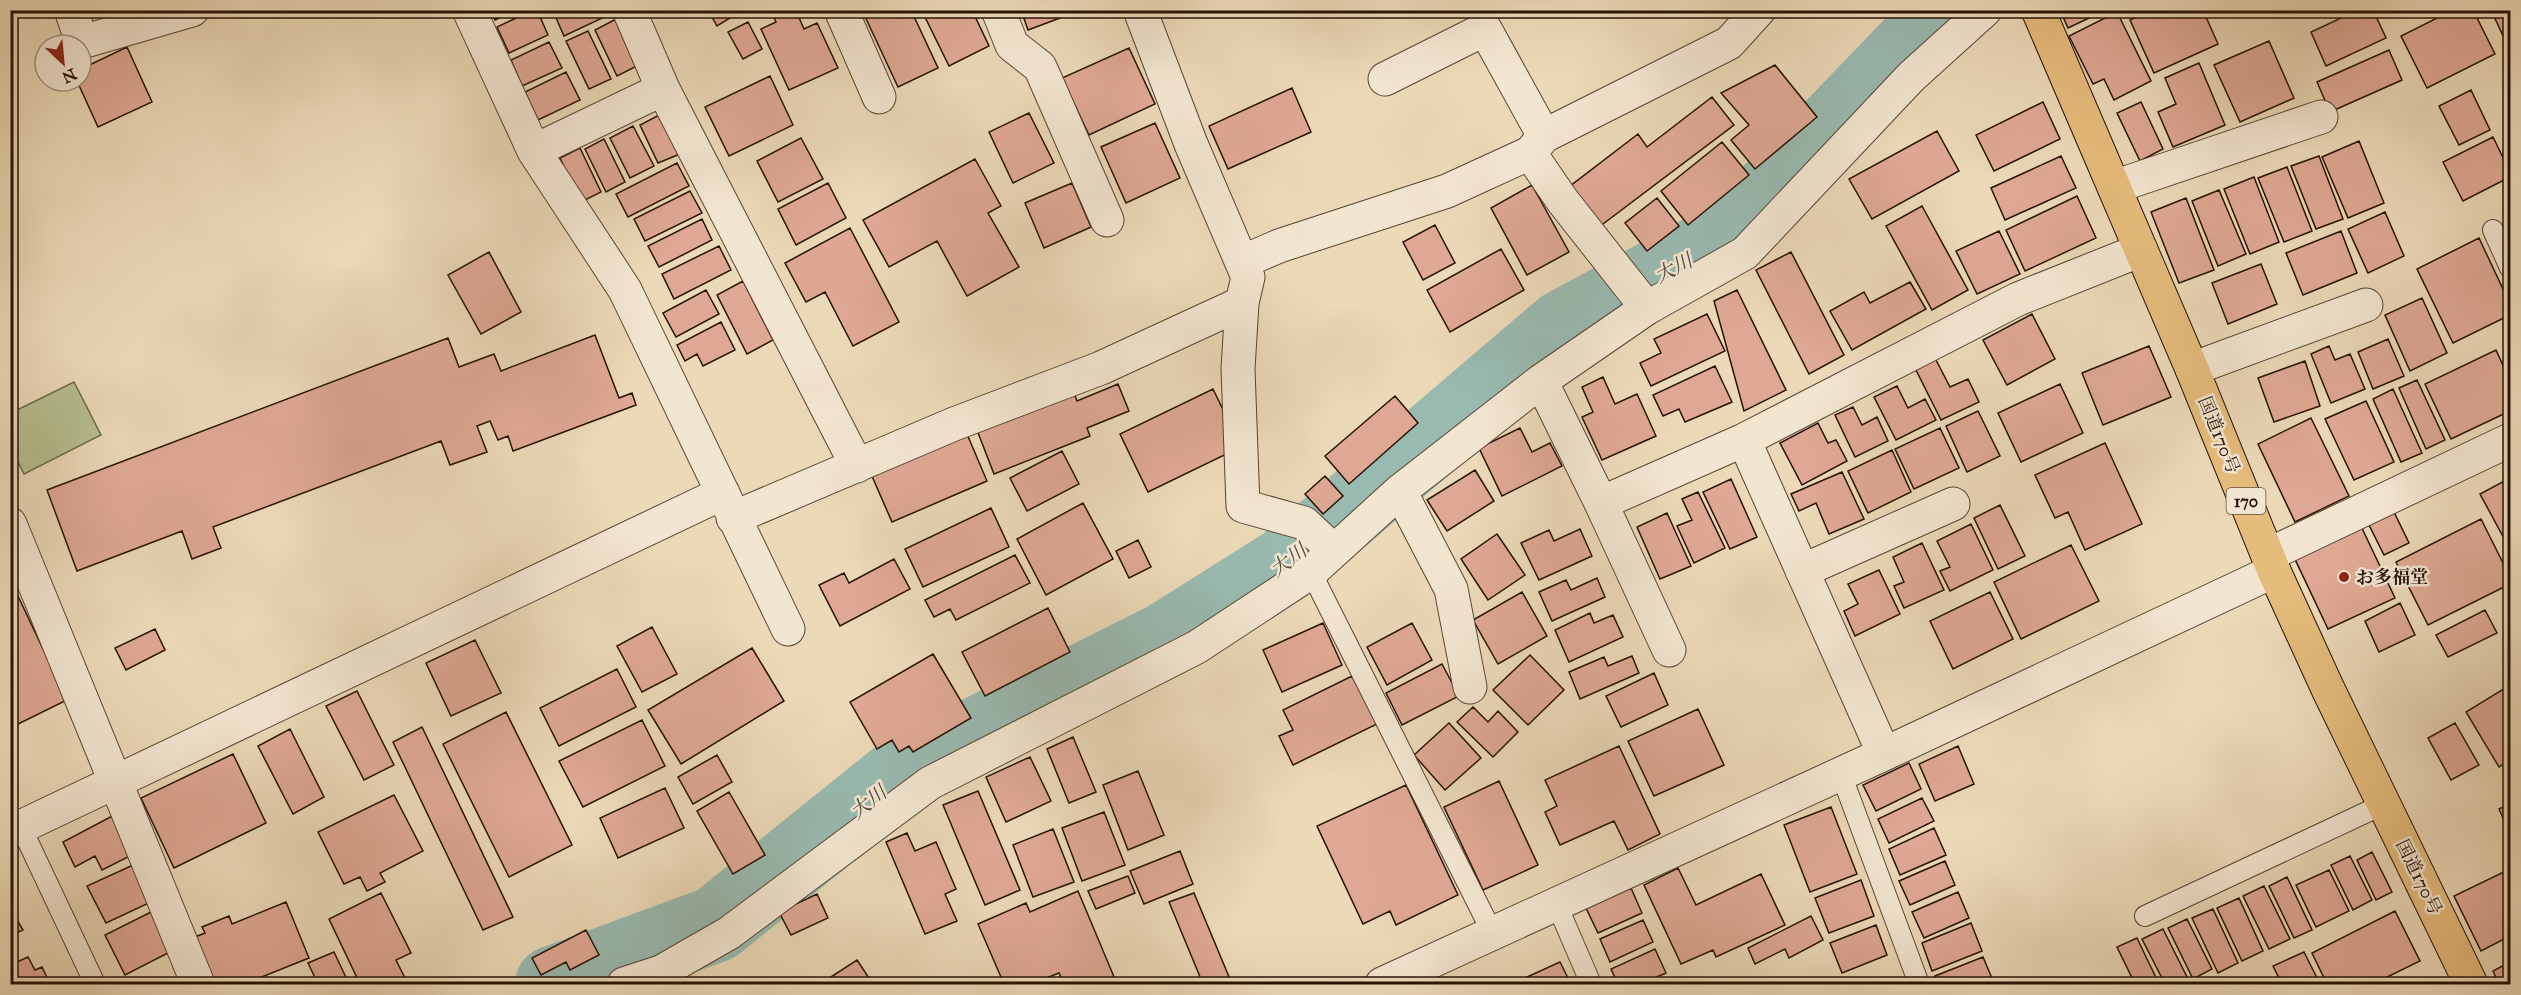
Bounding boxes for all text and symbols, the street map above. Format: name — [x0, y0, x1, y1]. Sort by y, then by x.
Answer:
north arrow — [33, 33, 93, 93]
text: N — [59, 65, 80, 88]
water label: 大川 — [1650, 247, 1698, 288]
street label: 国道170号 — [2194, 393, 2244, 477]
road number: 170 — [2226, 488, 2266, 514]
water label: 大川 — [1265, 537, 1313, 582]
place label: お多福堂 — [2356, 566, 2428, 588]
marker: お多福堂 — [2337, 570, 2351, 584]
water label: 大川 — [845, 779, 893, 824]
street label: 国道170号 — [2391, 836, 2447, 918]

